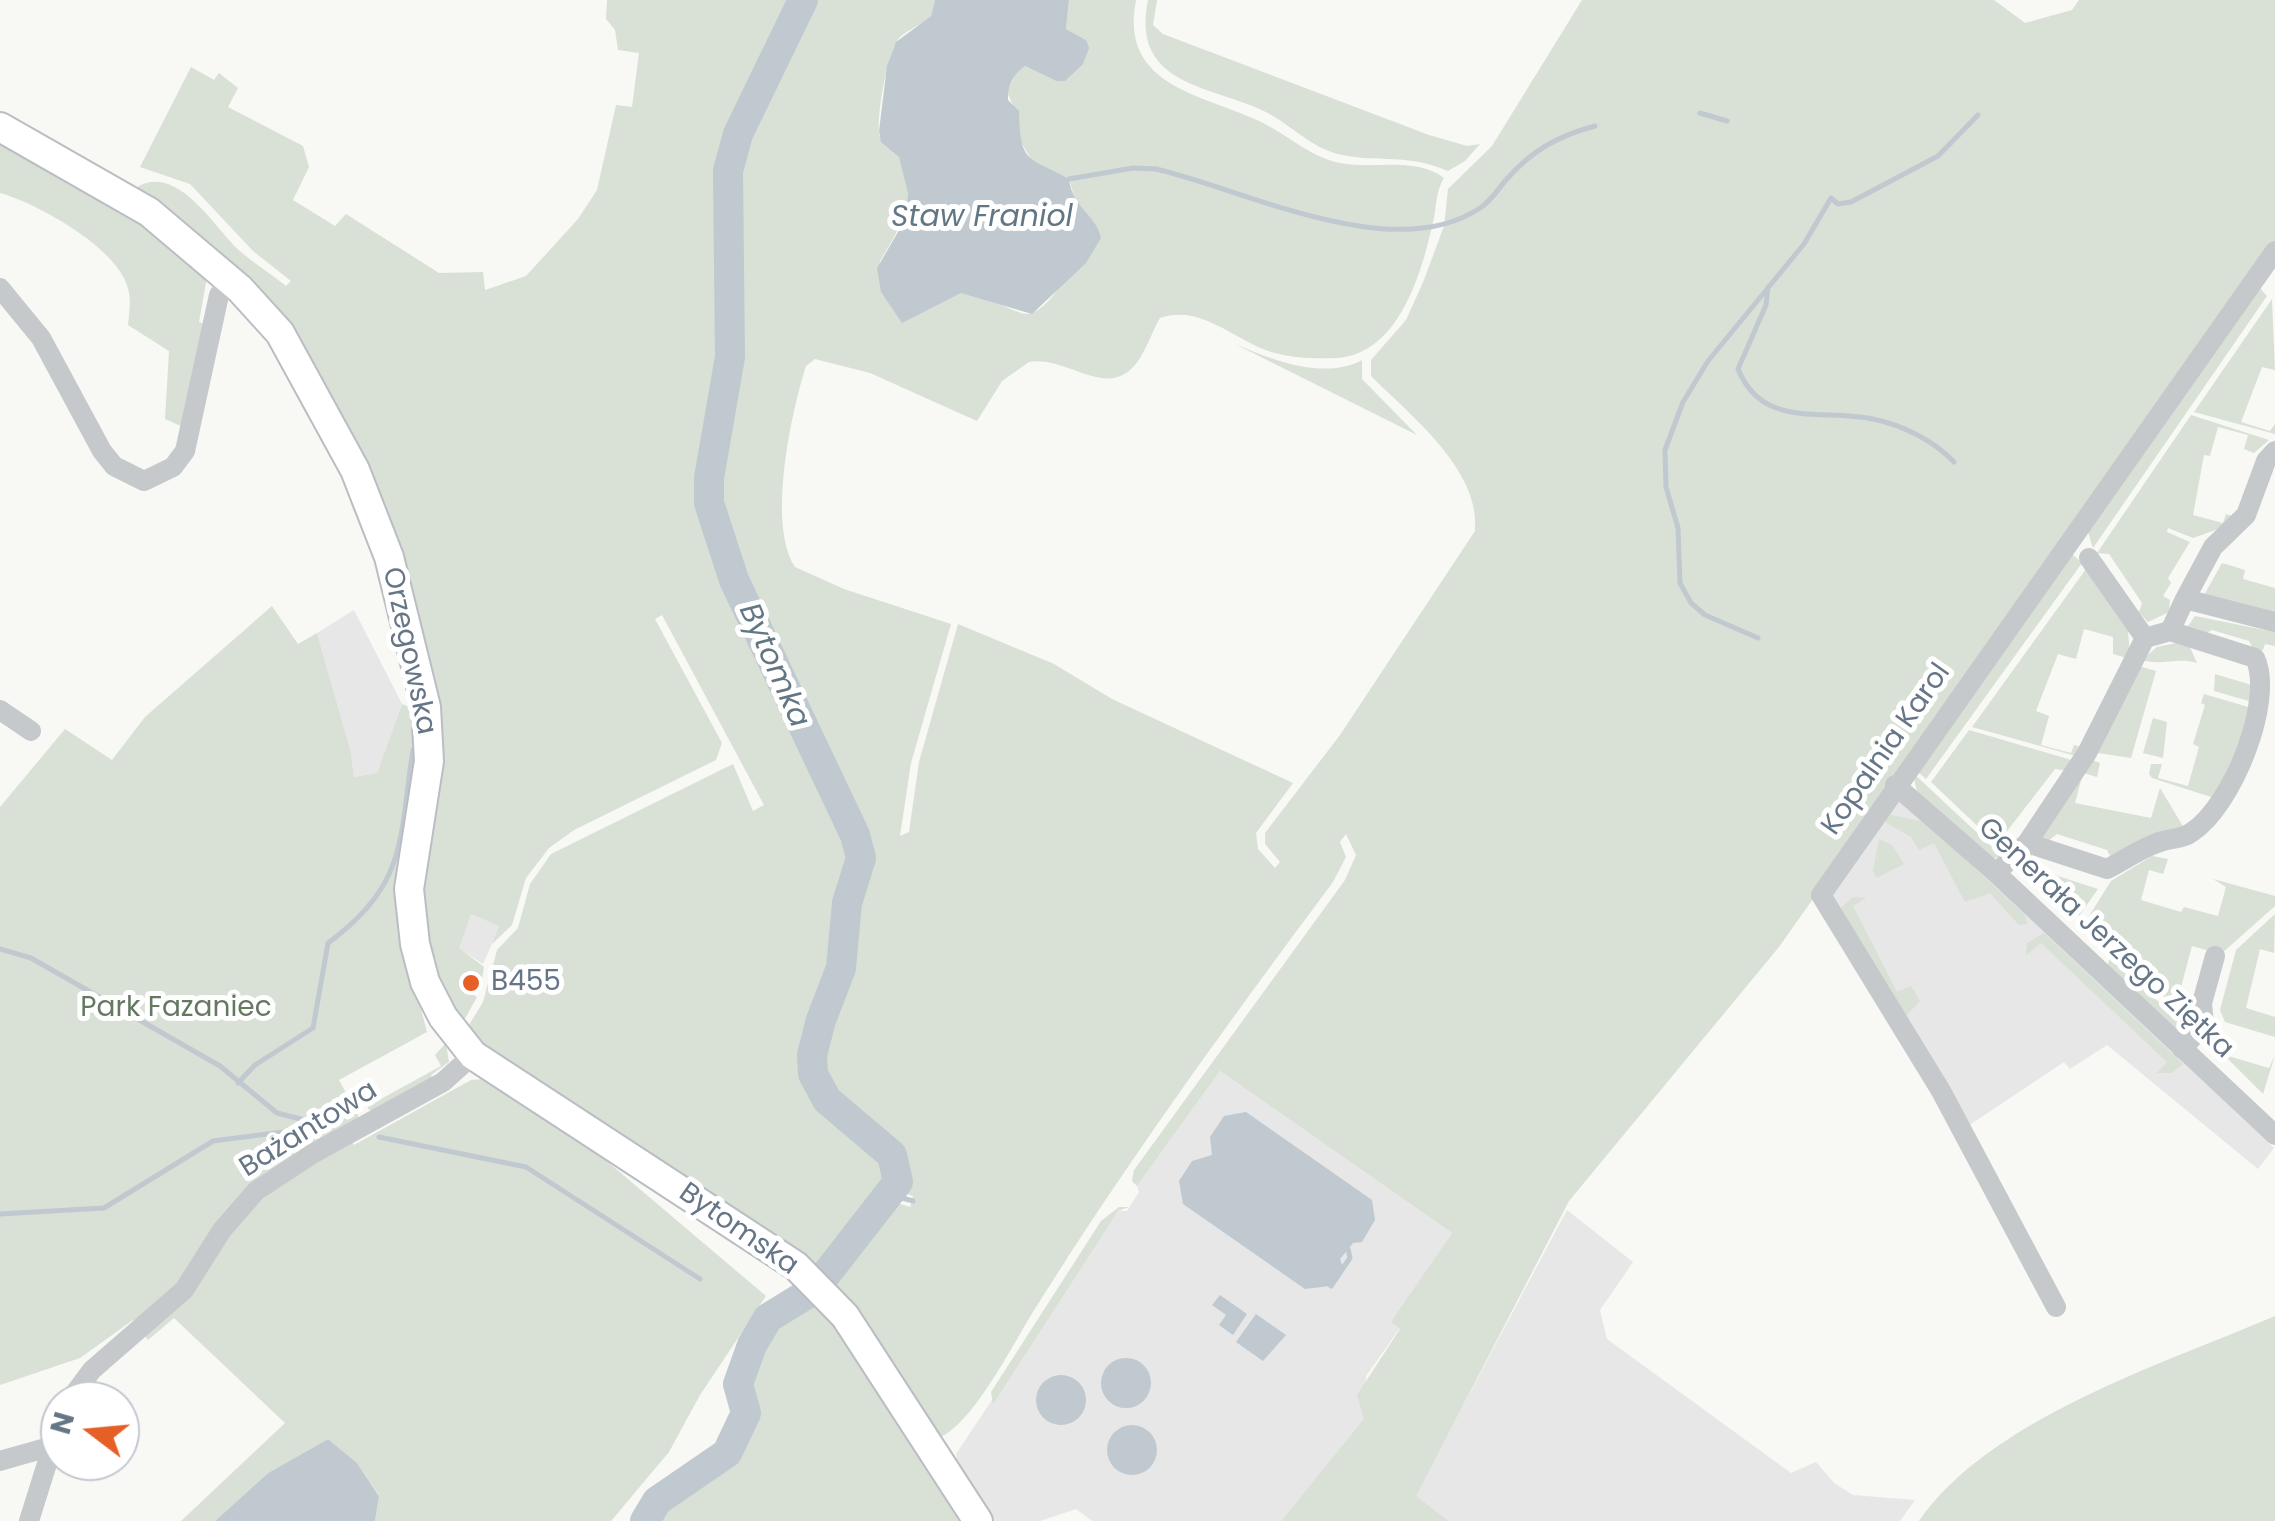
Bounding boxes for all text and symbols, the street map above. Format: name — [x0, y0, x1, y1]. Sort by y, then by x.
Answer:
water label: Staw Franiol — [891, 200, 1073, 236]
street label: Orzegowska — [374, 564, 442, 738]
water label: Bytomka — [730, 598, 816, 734]
street label: Kopalnia Karol — [1815, 658, 1959, 842]
street label: Generała Jerzego Ziętka — [1970, 812, 2240, 1066]
place label: B455 — [491, 966, 561, 1000]
marker: B455 — [460, 972, 482, 994]
park label: Park Fazaniec — [80, 992, 272, 1026]
street label: Bażantowa — [234, 1075, 384, 1185]
street label: Bytomska — [672, 1177, 804, 1283]
north arrow — [40, 1381, 140, 1481]
text: N — [41, 1408, 84, 1439]

